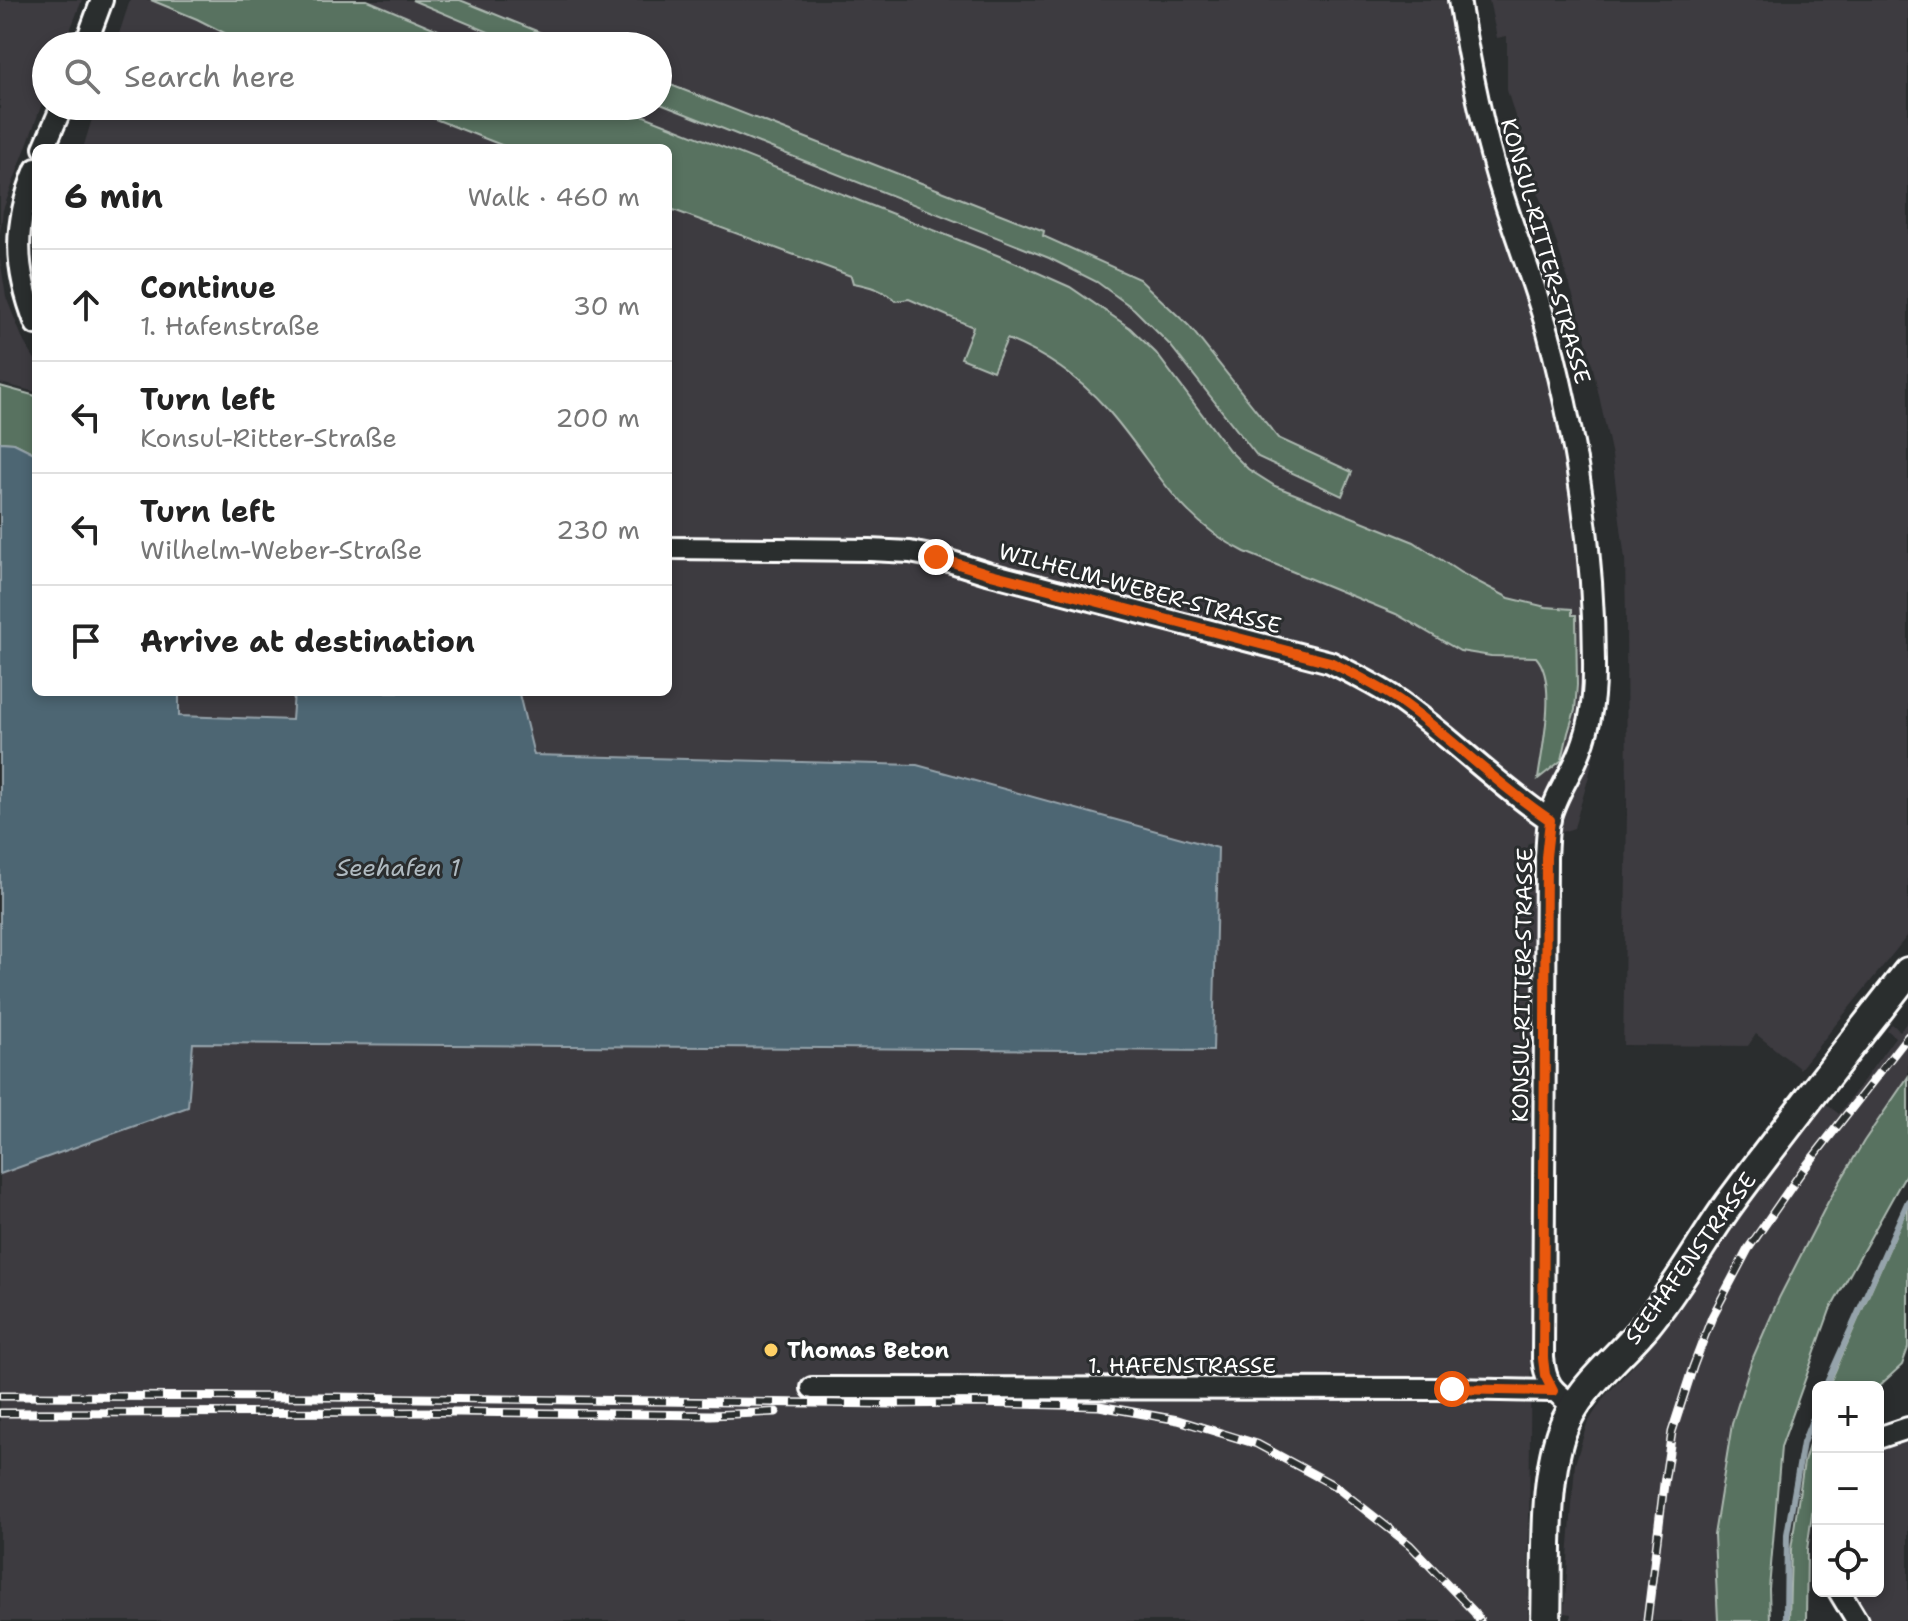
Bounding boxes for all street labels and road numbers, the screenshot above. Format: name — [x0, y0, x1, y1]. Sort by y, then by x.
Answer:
street label: KONSUL-RITTER-STRASSE — [1494, 115, 1597, 387]
street label: WILHELM-WEBER-STRASSE — [995, 537, 1284, 640]
street label: KONSUL-RITTER-STRASSE — [1506, 847, 1539, 1123]
street label: SEEHAFENSTRASSE — [1618, 1166, 1763, 1350]
street label: 1. HAFENSTRASSE — [1088, 1351, 1276, 1380]

